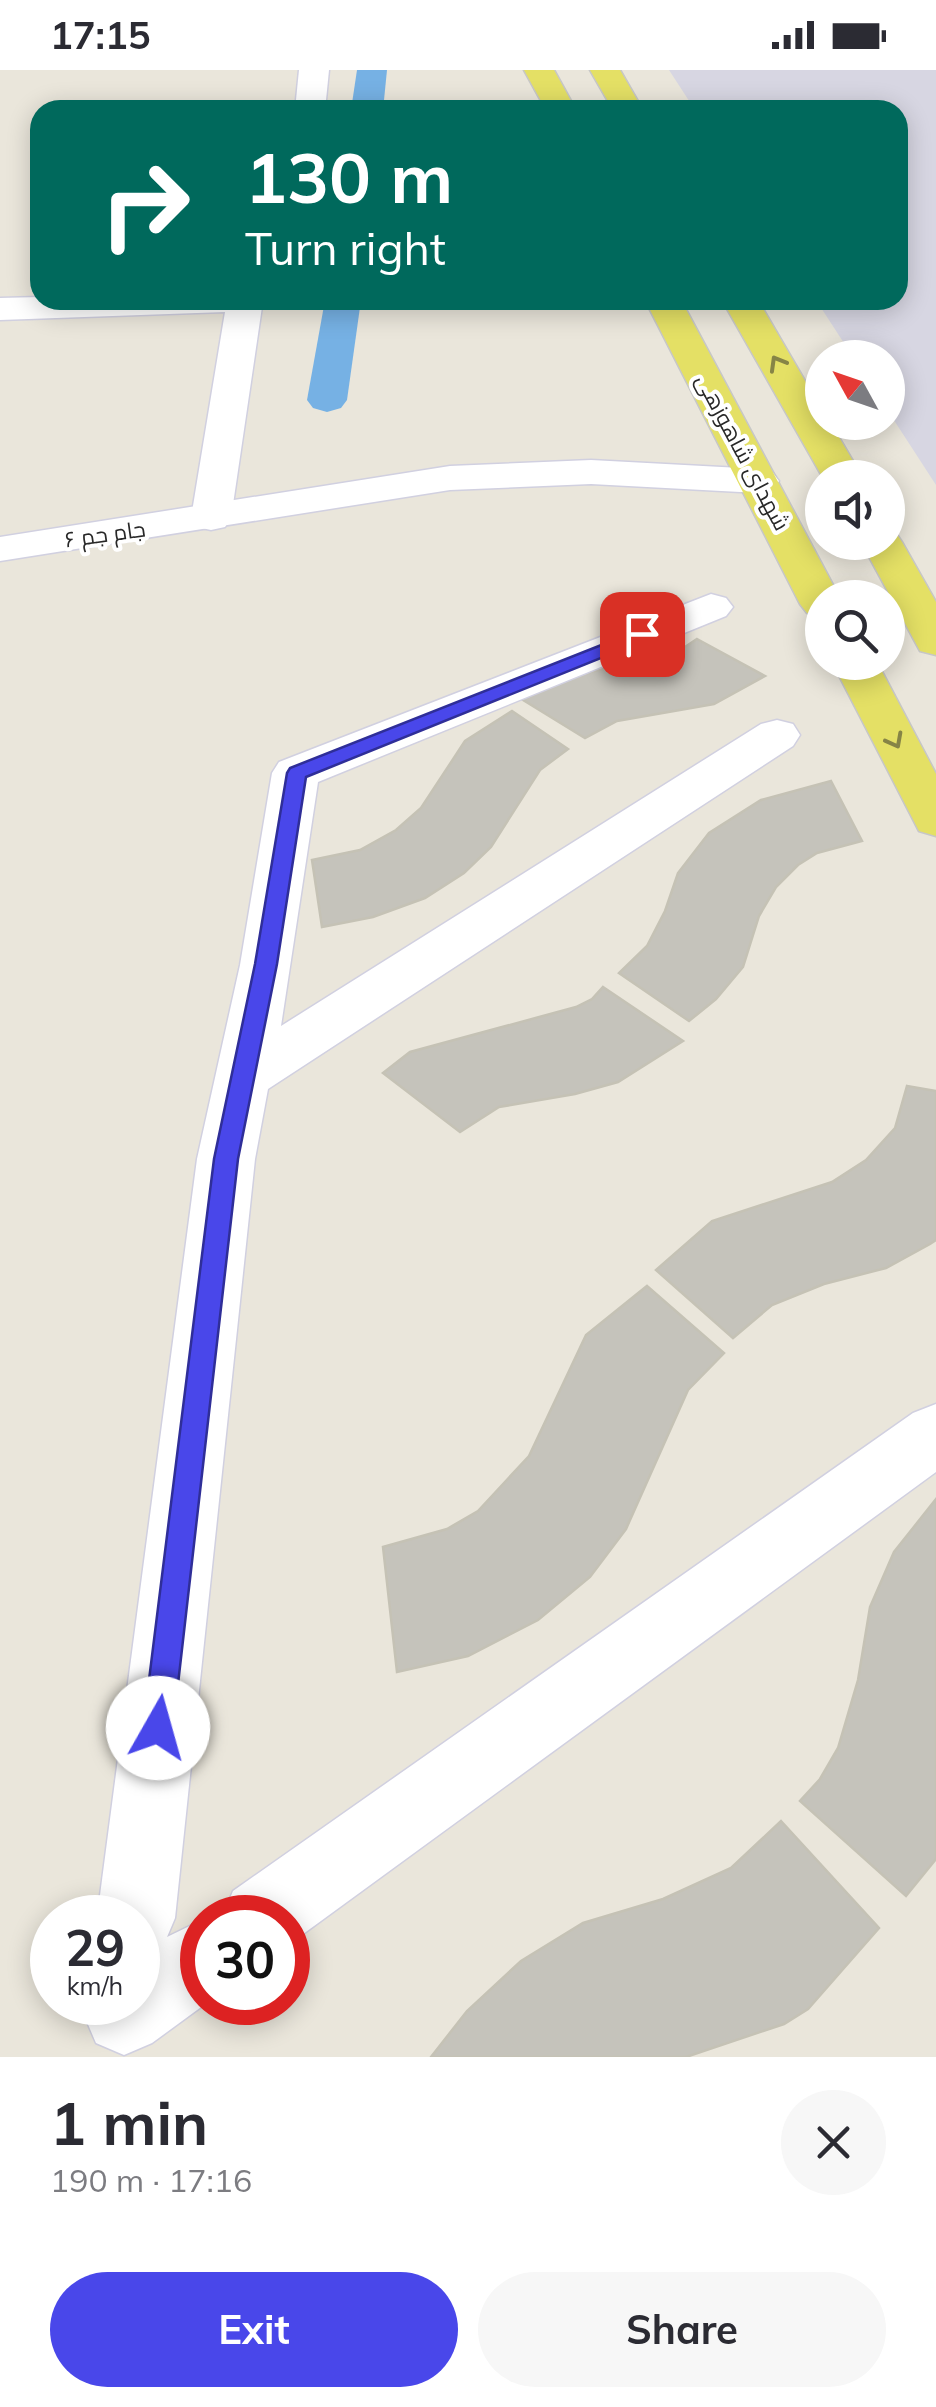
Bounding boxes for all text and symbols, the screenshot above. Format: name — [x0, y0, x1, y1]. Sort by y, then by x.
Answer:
text: 17:15 — [50, 11, 151, 59]
text: 130 m — [245, 133, 453, 221]
icon: right — [80, 140, 210, 270]
text: Turn right — [245, 220, 446, 276]
north arrow — [805, 340, 905, 440]
map controls — [805, 340, 905, 680]
one-way arrow — [769, 356, 789, 374]
street label: شهدای شاهوزهی — [690, 369, 796, 535]
button: sound — [805, 460, 905, 560]
street label: جام جم ۶ — [63, 514, 147, 555]
button: search — [805, 580, 905, 680]
pin — [600, 592, 685, 677]
icon: arrive — [615, 607, 670, 662]
one-way arrow — [883, 730, 902, 748]
position arrow — [106, 1676, 210, 1780]
speed limit sign: 30 — [180, 1895, 310, 2025]
text: 29 — [65, 1916, 125, 1979]
text: km/h — [67, 1970, 123, 2001]
text: 1 min — [50, 2085, 208, 2160]
button: close — [781, 2090, 886, 2195]
text: 190 m · 17:16 — [50, 2160, 252, 2200]
button: Exit — [50, 2272, 458, 2387]
button: Share — [478, 2272, 886, 2387]

